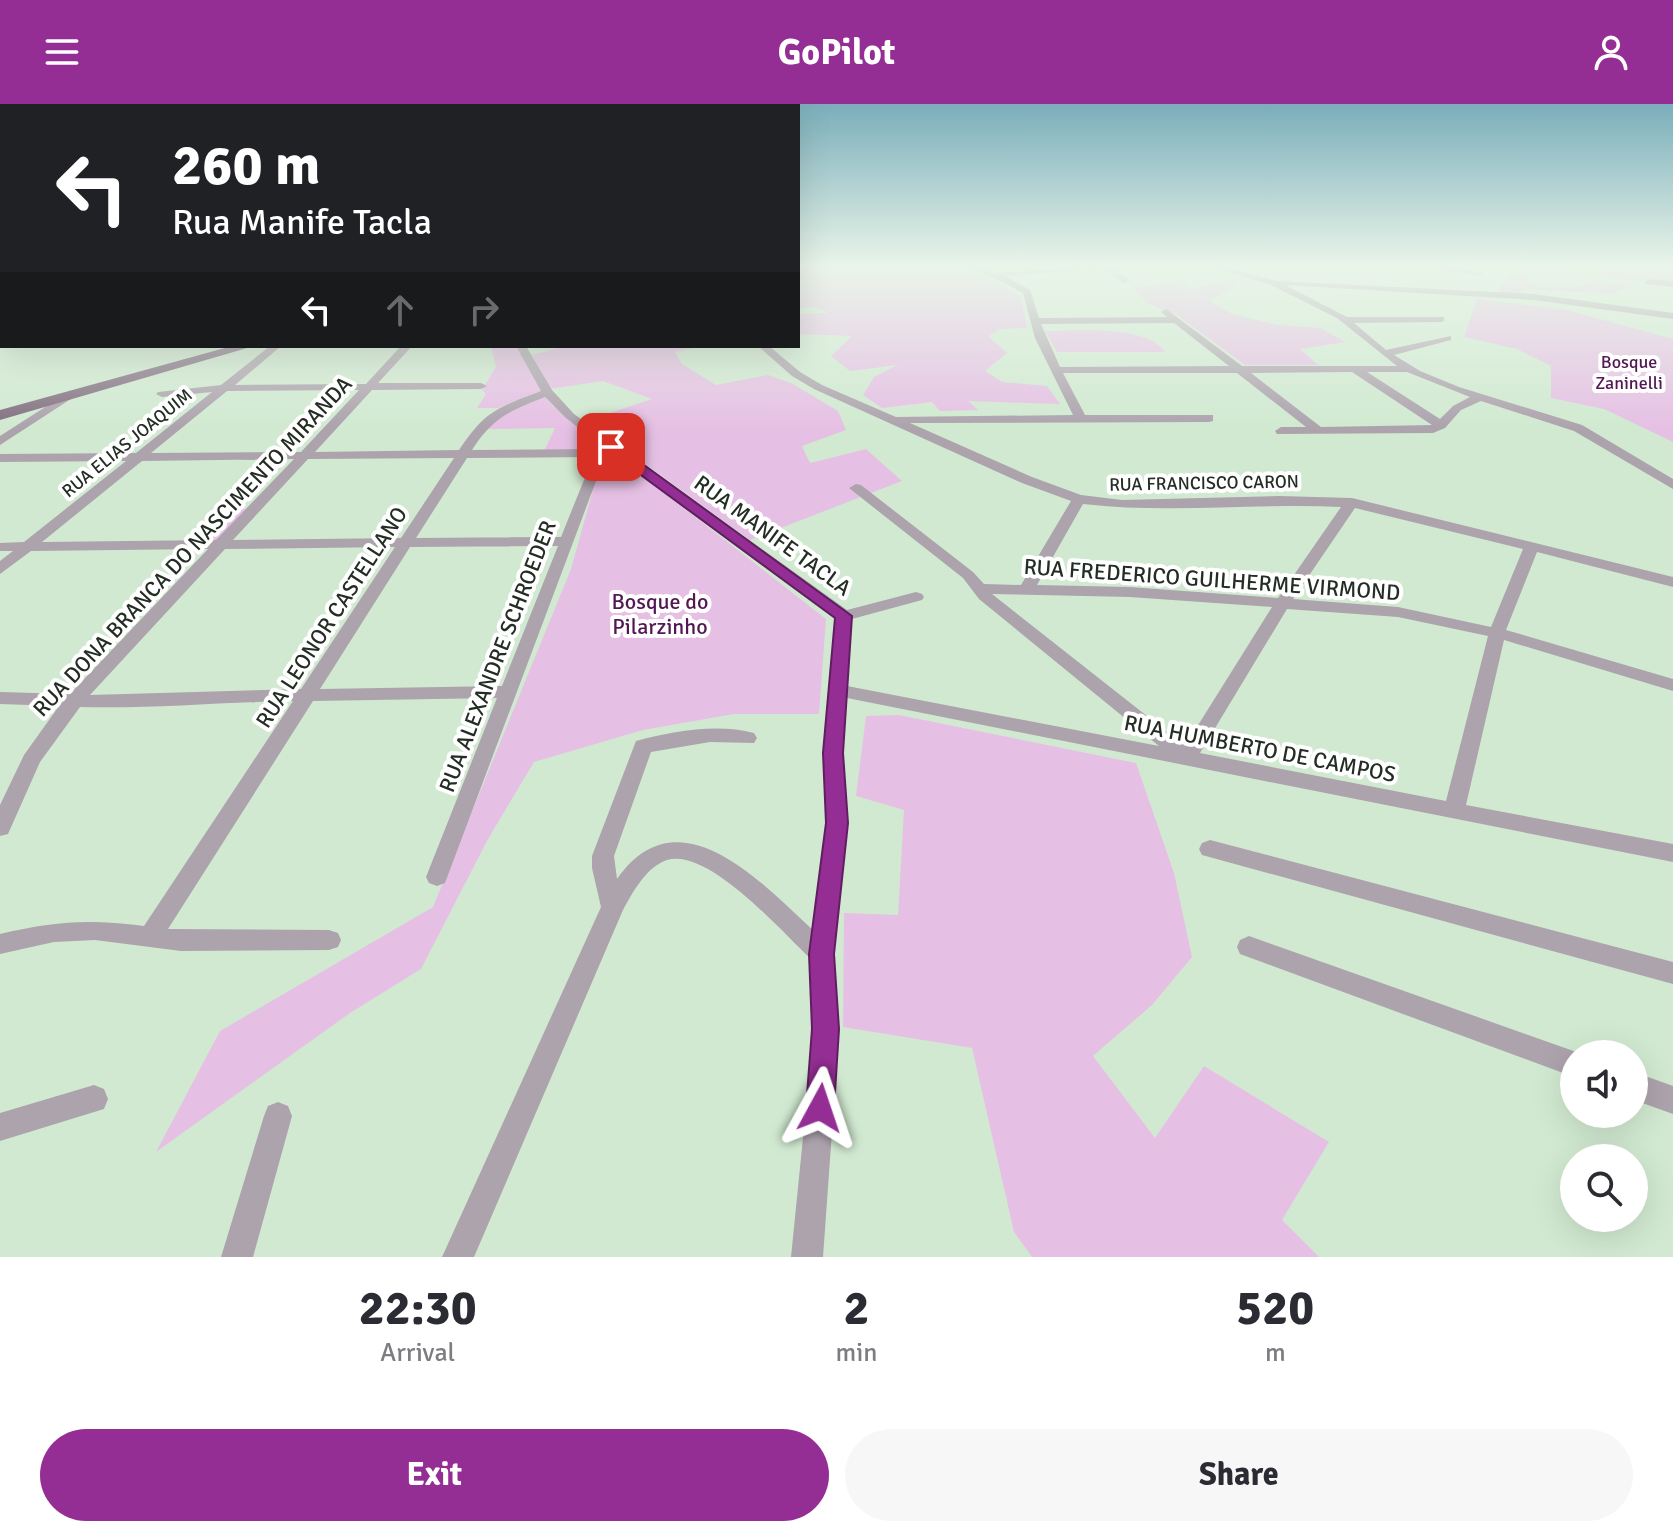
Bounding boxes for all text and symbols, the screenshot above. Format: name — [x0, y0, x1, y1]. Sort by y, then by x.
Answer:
icon: menu — [40, 30, 84, 74]
text: GoPilot — [778, 30, 895, 75]
icon: person — [1589, 30, 1633, 74]
text: 260 m — [172, 131, 320, 200]
icon: left — [40, 136, 144, 240]
text: Rua Manife Tacla — [172, 200, 432, 245]
icon: left — [294, 288, 338, 332]
icon: ahead — [378, 288, 422, 332]
icon: right — [462, 288, 506, 332]
park label: Bosque Zaninelli — [1595, 351, 1663, 394]
street label: RUA DONA BRANCA DO NASCIMENTO MIRANDA — [27, 370, 358, 722]
street label: RUA ELIAS JOAQUIM — [58, 384, 196, 502]
pin — [577, 413, 645, 481]
icon: arrive — [589, 425, 633, 469]
street label: RUA MANIFE TACLA — [689, 469, 857, 602]
street label: RUA FRANCISCO CARON — [1109, 470, 1299, 496]
street label: RUA LEONOR CASTELLANO — [250, 502, 413, 733]
street label: RUA ALEXANDRE SCHROEDER — [433, 517, 562, 796]
street label: RUA FREDERICO GUILHERME VIRMOND — [1023, 553, 1401, 606]
park label: Bosque do Pilarzinho — [612, 588, 708, 640]
street label: RUA HUMBERTO DE CAMPOS — [1122, 709, 1398, 788]
map controls — [1560, 1040, 1648, 1232]
button: sound — [1560, 1040, 1648, 1128]
position arrow — [778, 1066, 862, 1150]
button: search — [1560, 1144, 1648, 1232]
text: 22:30 — [359, 1279, 477, 1338]
text: 2 — [844, 1279, 869, 1338]
text: 520 — [1236, 1279, 1314, 1338]
text: Arrival — [380, 1337, 455, 1369]
text: min — [836, 1337, 878, 1369]
text: m — [1265, 1337, 1286, 1369]
button: Exit — [40, 1429, 829, 1521]
button: Share — [845, 1429, 1633, 1521]

